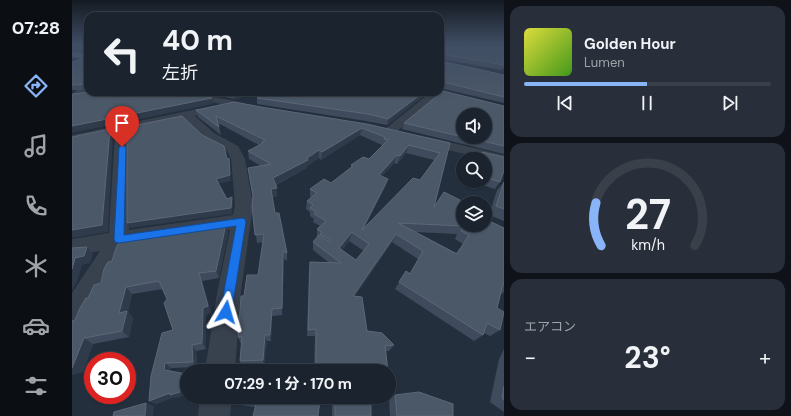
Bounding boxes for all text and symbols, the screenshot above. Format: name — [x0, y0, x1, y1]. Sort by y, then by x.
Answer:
text: 07:28 — [12, 16, 60, 40]
text: 40 m — [162, 22, 233, 59]
icon: left — [96, 28, 148, 80]
text: Golden Hour — [584, 34, 676, 54]
text: Lumen — [584, 54, 625, 71]
text: 左折 — [162, 61, 198, 85]
icon: directions — [22, 72, 50, 100]
icon: previous — [554, 92, 576, 114]
icon: pause — [636, 92, 658, 114]
icon: next — [719, 92, 741, 114]
pin — [105, 106, 139, 147]
map controls — [456, 108, 492, 232]
button: sound — [456, 108, 492, 144]
icon: arrive — [111, 112, 133, 134]
icon: music — [22, 132, 50, 160]
button: search — [456, 152, 492, 188]
text: 27 — [624, 188, 671, 242]
icon: phone — [22, 192, 50, 220]
button: layers — [456, 196, 492, 232]
text: km/h — [631, 236, 664, 254]
icon: climate — [22, 252, 50, 280]
position arrow — [205, 291, 247, 333]
icon: car — [22, 312, 50, 340]
text: エアコン — [524, 318, 576, 335]
text: 23° — [624, 338, 671, 377]
text: − — [524, 343, 536, 372]
text: + — [759, 343, 771, 372]
speed limit sign: 30 — [84, 352, 136, 404]
icon: filters — [22, 372, 50, 400]
text: 07:29 · 1 分 · 170 m — [224, 374, 352, 394]

